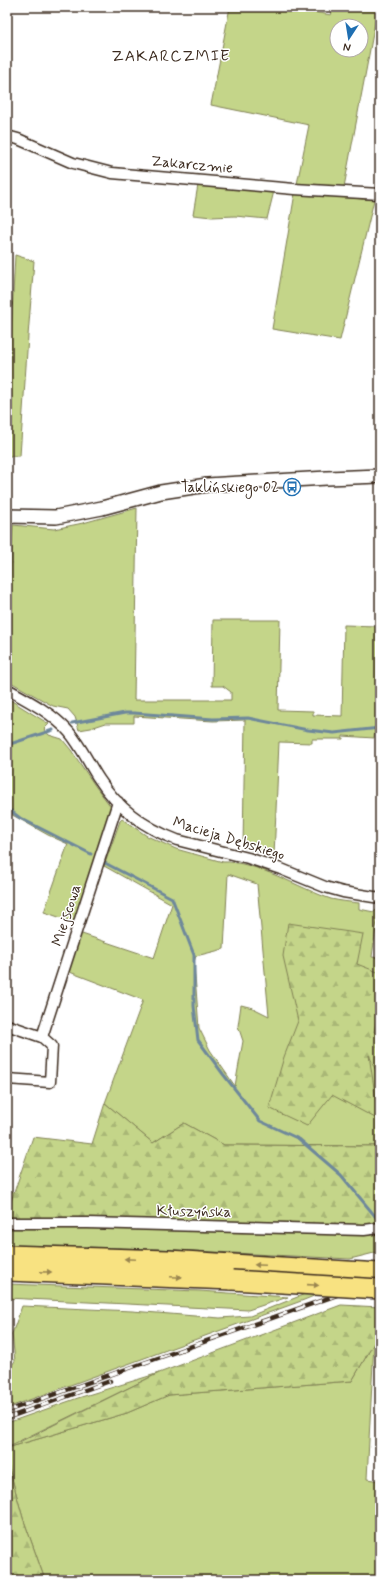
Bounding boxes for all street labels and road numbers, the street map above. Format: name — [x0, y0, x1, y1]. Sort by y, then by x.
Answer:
street label: Zakarczmie — [150, 151, 234, 179]
street label: Macieja Dębskiego — [170, 812, 287, 866]
street label: Miejscowa — [48, 881, 86, 949]
street label: Kłuszyńska — [156, 1201, 232, 1223]

